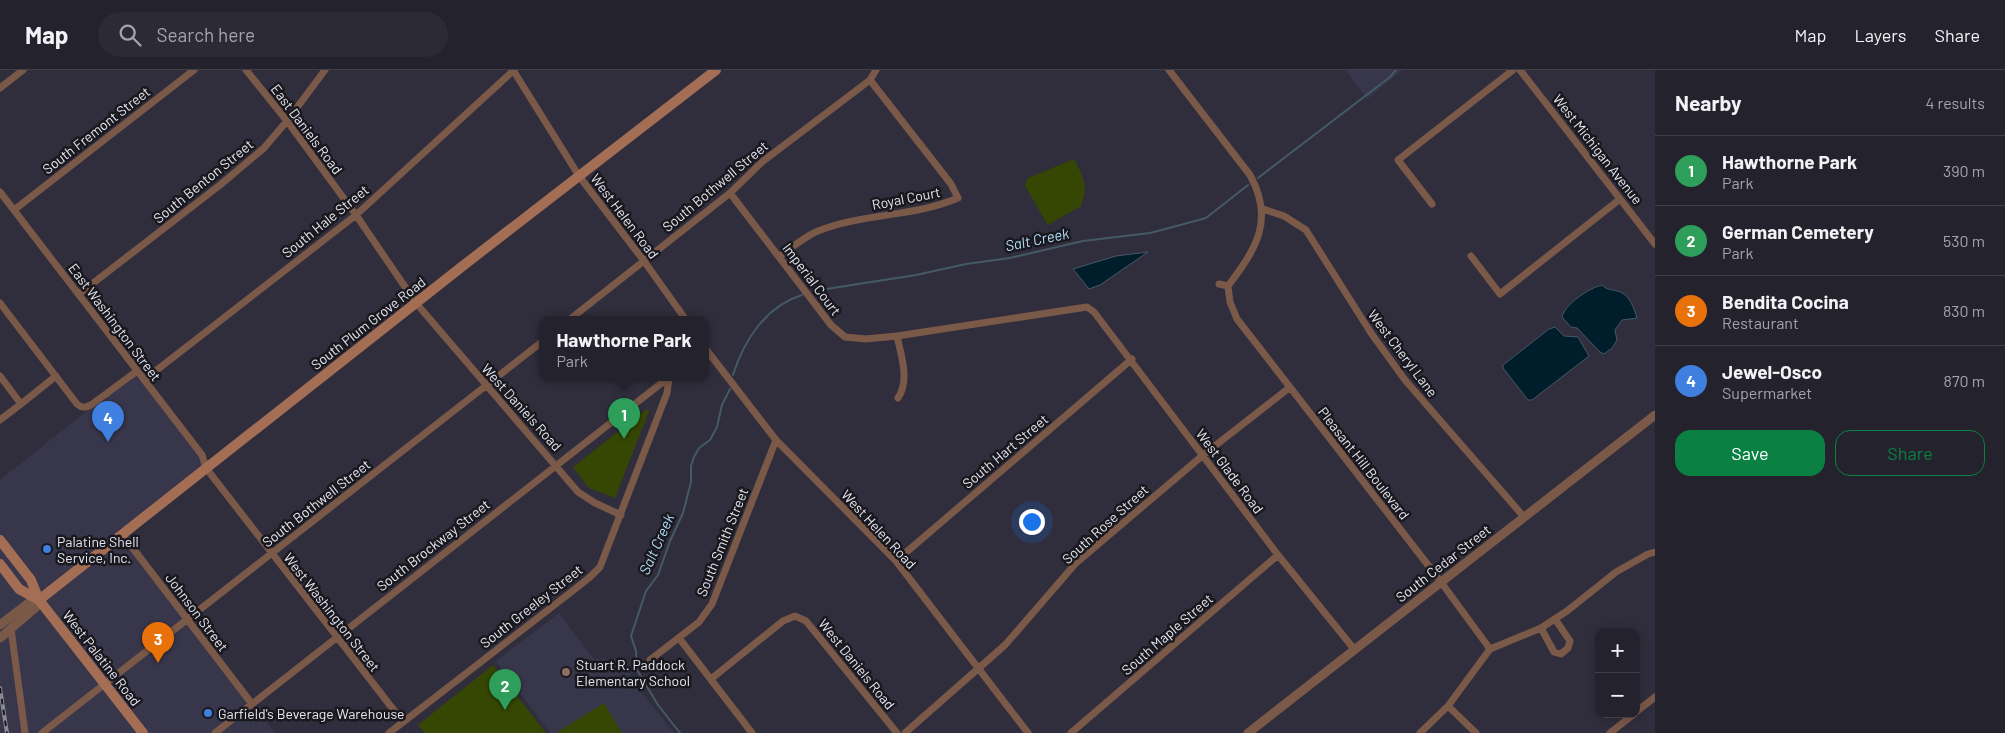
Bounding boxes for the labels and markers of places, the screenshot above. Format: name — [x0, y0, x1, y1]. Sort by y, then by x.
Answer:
pin: 1 — [608, 398, 640, 439]
pin: 4 — [92, 401, 124, 442]
place label: Palatine Shell Service, Inc. — [57, 533, 139, 566]
marker: Palatine Shell Service, Inc. — [41, 543, 53, 555]
pin: 3 — [142, 622, 174, 663]
place label: Stuart R. Paddock Elementary School — [576, 656, 690, 689]
marker: Stuart R. Paddock Elementary School — [560, 666, 572, 678]
pin: 2 — [489, 669, 521, 710]
place label: Garfield's Beverage Warehouse — [218, 705, 405, 722]
marker: Garfield's Beverage Warehouse — [202, 707, 214, 719]

